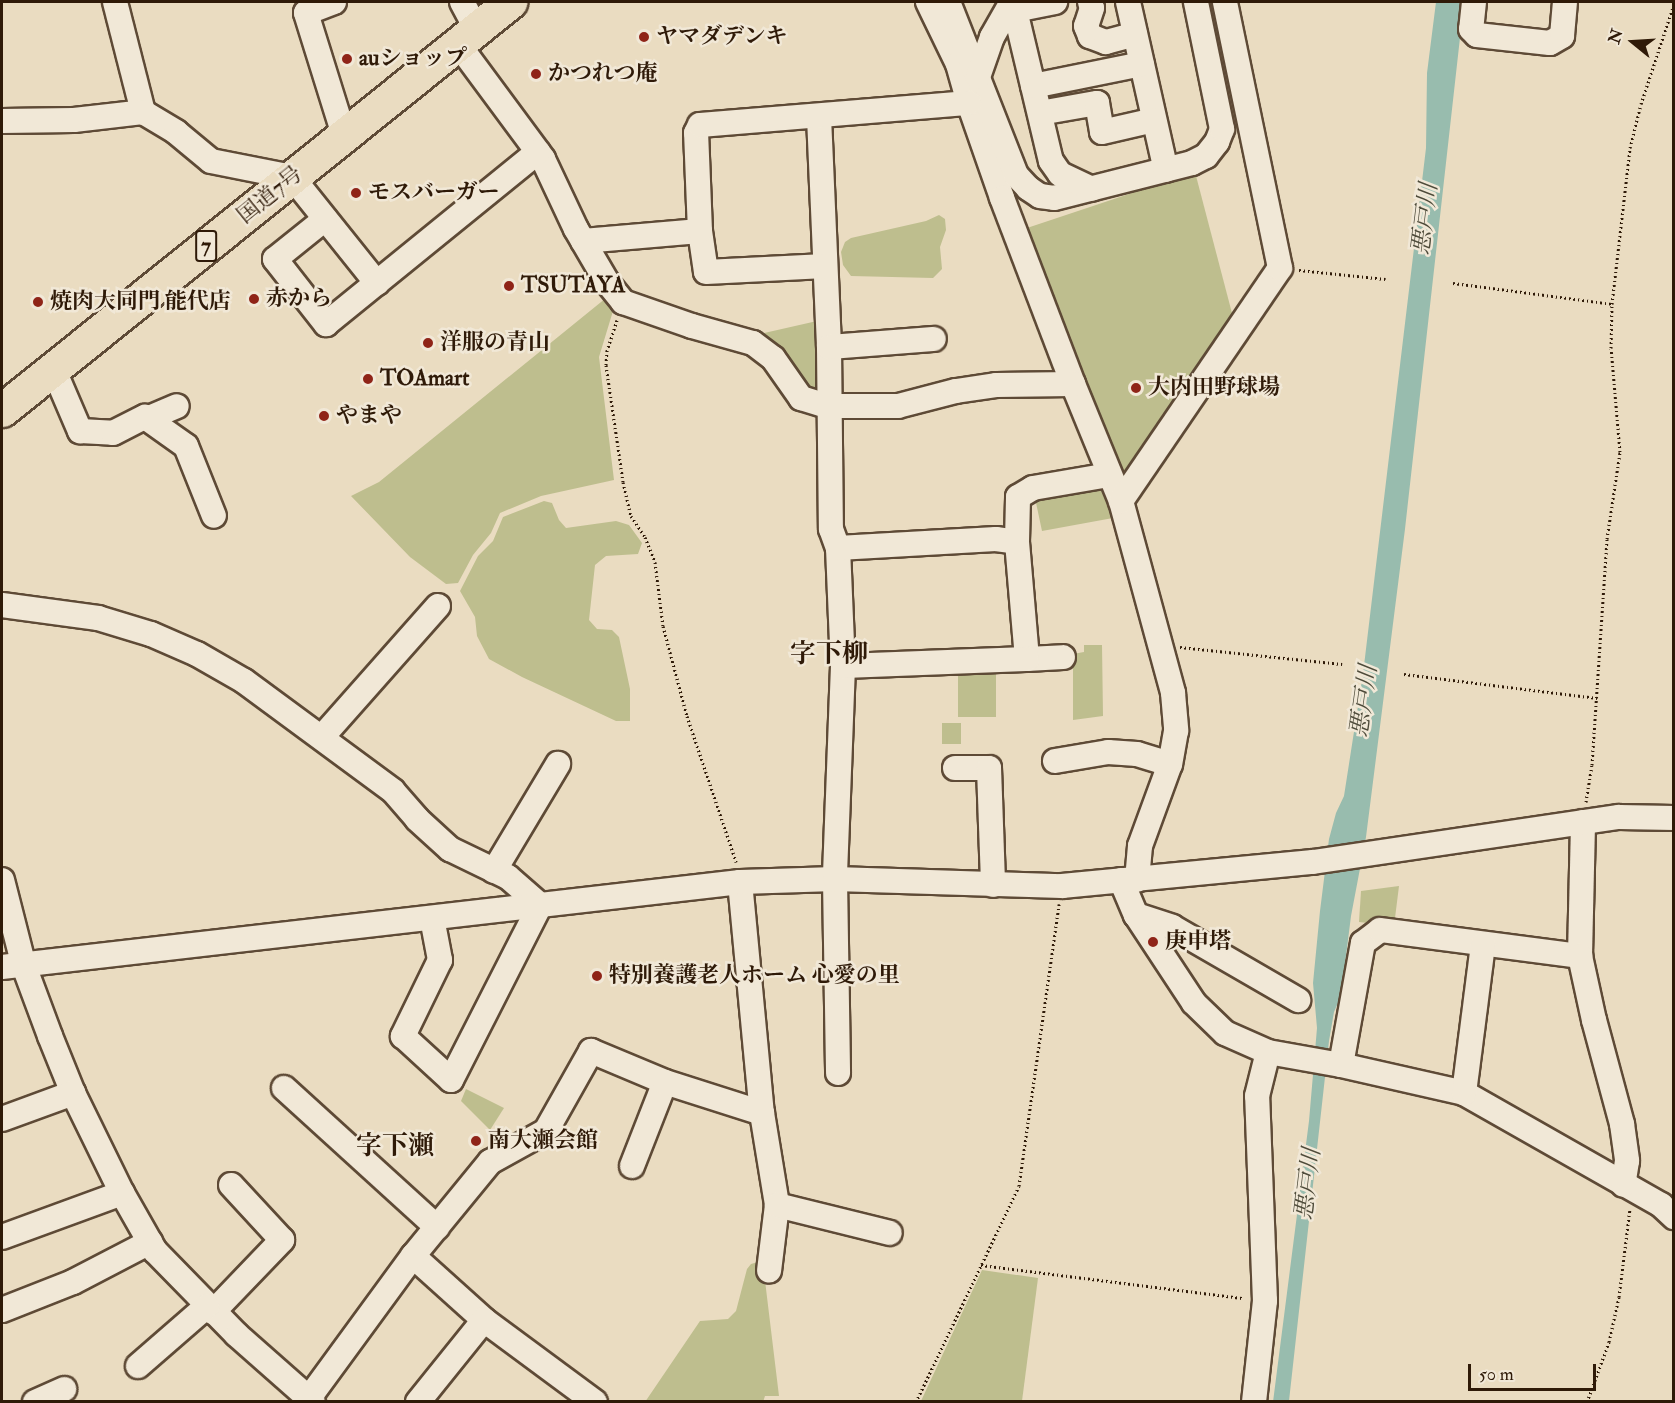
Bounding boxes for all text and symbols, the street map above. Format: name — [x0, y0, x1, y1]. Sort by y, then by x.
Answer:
north arrow — [1603, 12, 1663, 72]
place label: ヤマダデンキ — [656, 24, 788, 50]
text: N — [1604, 27, 1628, 46]
marker: ヤマダデンキ — [637, 30, 651, 44]
place label: auショップ — [359, 46, 467, 72]
marker: auショップ — [340, 52, 354, 66]
place label: かつれつ庵 — [548, 61, 658, 87]
marker: かつれつ庵 — [529, 67, 543, 81]
street label: 国道7号 — [232, 161, 308, 229]
place label: モスバーガー — [368, 180, 500, 206]
water label: 悪戸川 — [1406, 182, 1444, 256]
marker: モスバーガー — [349, 186, 363, 200]
road number: 7 — [194, 228, 218, 264]
place label: TSUTAYA — [521, 273, 625, 299]
marker: TSUTAYA — [502, 279, 516, 293]
place label: 赤から — [266, 286, 332, 312]
place label: 焼肉大同門 能代店 — [50, 289, 231, 315]
marker: 赤から — [247, 292, 261, 306]
marker: 焼肉大同門 能代店 — [31, 295, 45, 309]
place label: 洋服の青山 — [440, 330, 550, 356]
marker: 洋服の青山 — [421, 336, 435, 350]
place label: TOAmart — [380, 366, 469, 392]
marker: TOAmart — [361, 372, 375, 386]
place label: 大内田野球場 — [1148, 375, 1280, 401]
marker: 大内田野球場 — [1129, 381, 1143, 395]
place label: やまや — [336, 403, 402, 429]
marker: やまや — [317, 409, 331, 423]
district label: 字下柳 — [790, 639, 868, 671]
water label: 悪戸川 — [1345, 663, 1383, 739]
place label: 庚申塔 — [1165, 929, 1231, 955]
marker: 庚申塔 — [1146, 935, 1160, 949]
place label: 特別養護老人ホーム 心愛の里 — [609, 963, 900, 989]
marker: 特別養護老人ホーム 心愛の里 — [590, 969, 604, 983]
place label: 南大瀬会館 — [488, 1128, 598, 1154]
district label: 字下瀬 — [356, 1131, 434, 1163]
marker: 南大瀬会館 — [469, 1134, 483, 1148]
water label: 悪戸川 — [1289, 1147, 1327, 1221]
scale bar — [1471, 1352, 1598, 1390]
text: 50 m — [1479, 1363, 1514, 1386]

